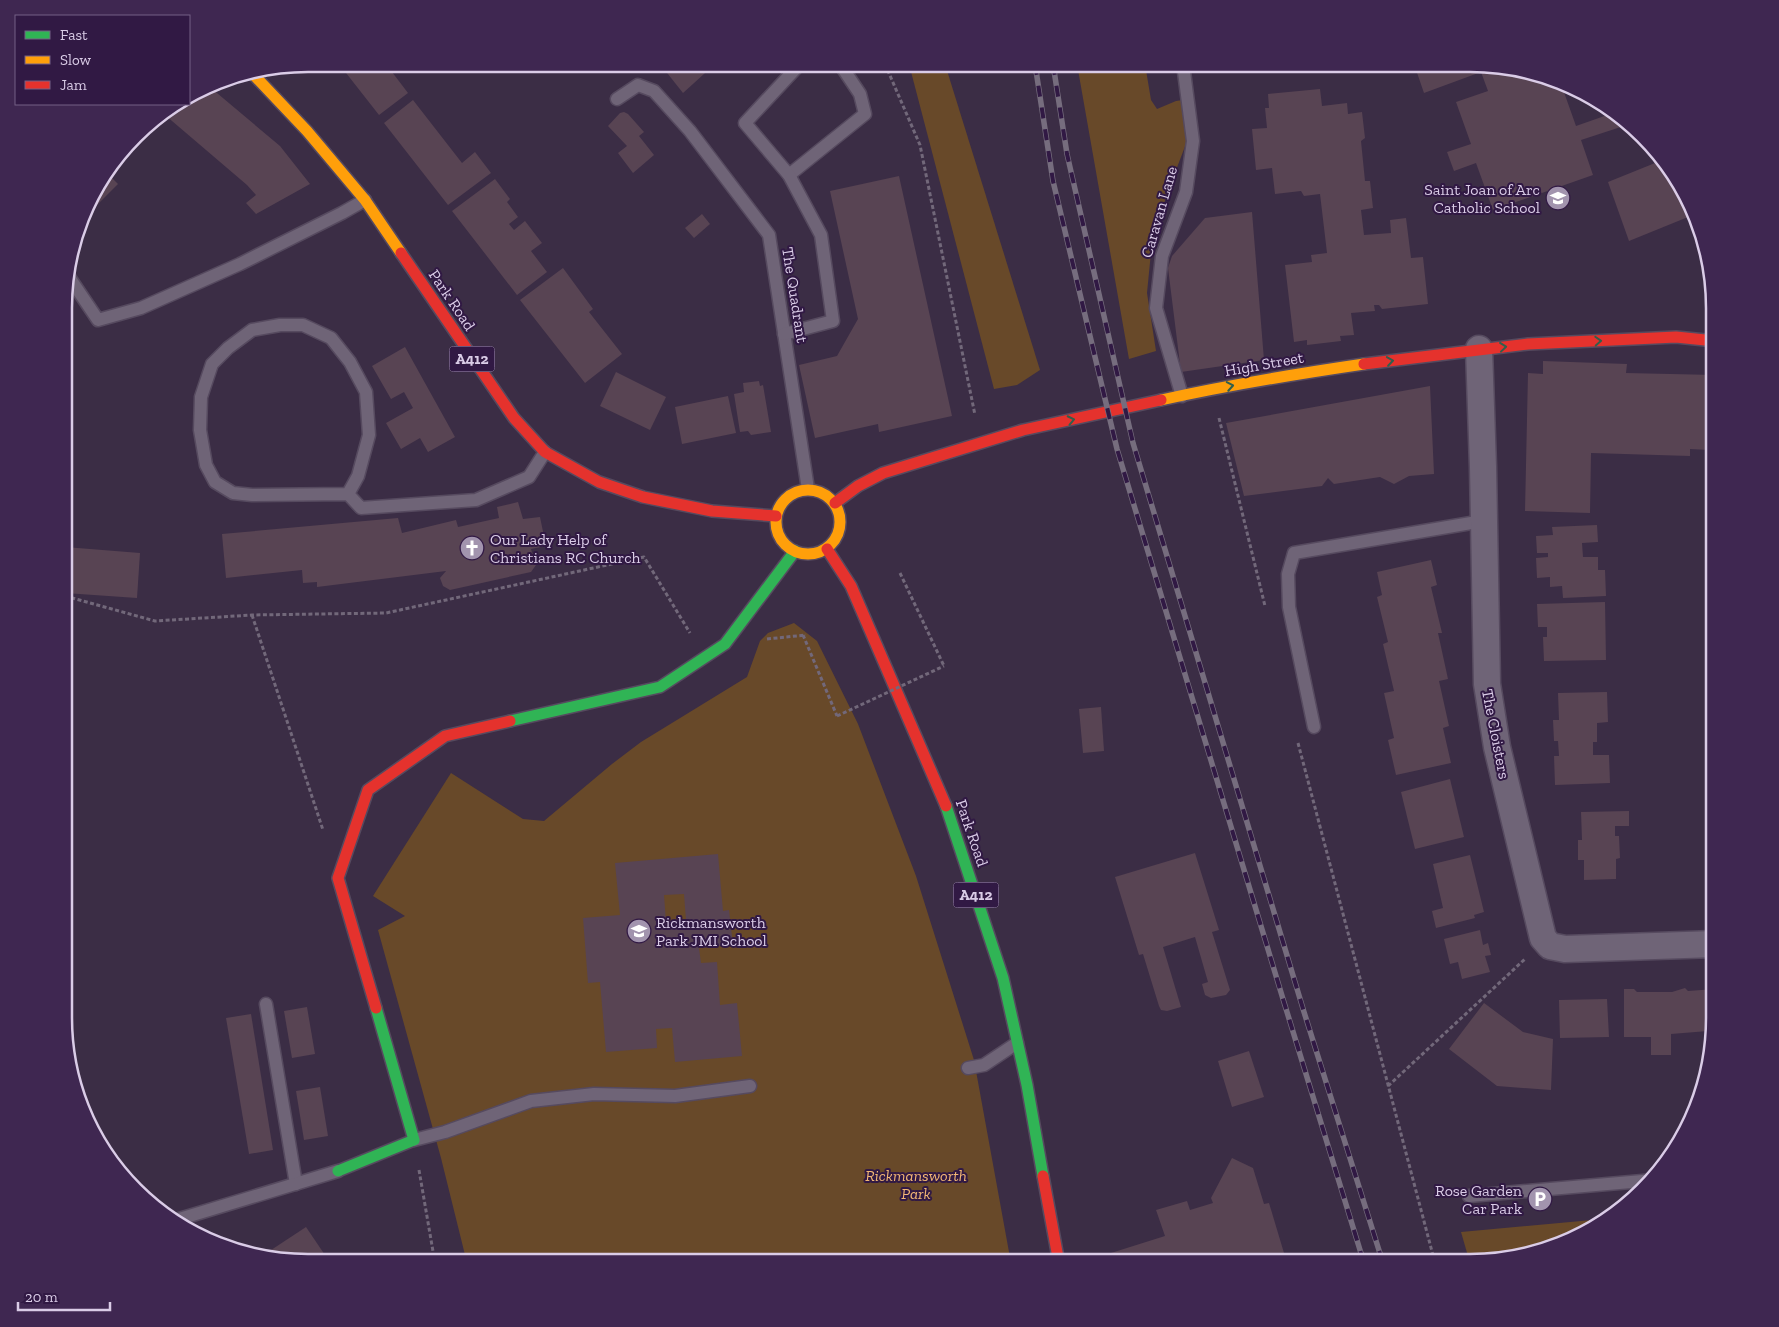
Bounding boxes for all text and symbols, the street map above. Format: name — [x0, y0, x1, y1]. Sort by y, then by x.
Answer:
legend — [15, 15, 190, 105]
text: Fast — [60, 26, 88, 44]
text: Slow — [60, 51, 92, 69]
text: Jam — [60, 76, 87, 94]
street label: Caravan Lane — [1137, 164, 1181, 260]
place label: Saint Joan of Arc Catholic School — [1424, 180, 1540, 217]
school or university icon: Saint Joan of Arc Catholic School — [1545, 185, 1571, 211]
street label: The Quadrant — [778, 246, 812, 344]
street label: Park Road — [425, 266, 480, 334]
one-way arrow — [1595, 336, 1603, 346]
one-way arrow — [1500, 342, 1508, 353]
road number: A412 — [450, 346, 494, 372]
street label: High Street — [1223, 348, 1305, 380]
one-way arrow — [1387, 356, 1395, 367]
one-way arrow — [1225, 382, 1234, 392]
one-way arrow — [1066, 415, 1075, 425]
place label: Our Lady Help of Christians RC Church — [490, 530, 641, 567]
church icon: Our Lady Help of Christians RC Church — [459, 535, 485, 561]
street label: The Cloisters — [1478, 687, 1514, 781]
street label: Park Road — [952, 797, 992, 869]
road number: A412 — [954, 882, 998, 908]
place label: Rickmansworth Park JMI School — [656, 913, 767, 950]
school or university icon: Rickmansworth Park JMI School — [626, 918, 652, 944]
park label: Rickmansworth Park — [865, 1166, 967, 1203]
place label: Rose Garden Car Park — [1435, 1181, 1523, 1218]
parking icon: Rose Garden Car Park — [1527, 1186, 1553, 1212]
scale bar — [18, 1280, 110, 1312]
text: 20 m — [25, 1288, 58, 1306]

